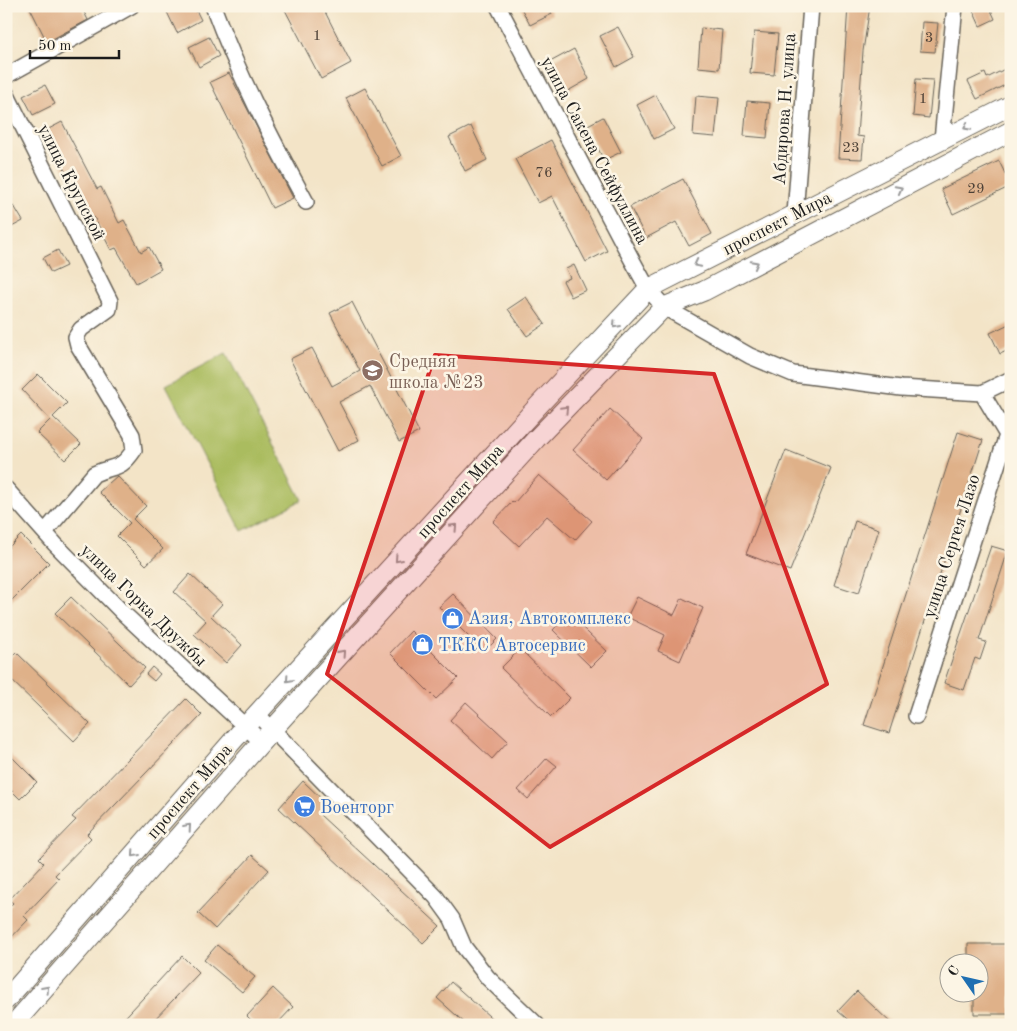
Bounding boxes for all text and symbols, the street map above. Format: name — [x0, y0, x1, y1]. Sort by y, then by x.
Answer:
scale bar — [30, 28, 119, 60]
house number: 1 — [313, 29, 321, 44]
house number: 3 — [925, 31, 933, 46]
street label: Абдирова Н. улица — [771, 32, 799, 186]
text: 50 m — [38, 39, 72, 54]
street label: улица Сакена Сейфуллина — [536, 54, 651, 248]
house number: 1 — [919, 92, 927, 107]
street label: улица Крупской — [34, 121, 108, 244]
one-way arrow — [964, 121, 973, 131]
house number: 23 — [842, 141, 860, 156]
house number: 76 — [535, 166, 553, 181]
house number: 29 — [967, 182, 985, 197]
one-way arrow — [894, 185, 903, 195]
street label: проспект Мира — [720, 189, 835, 259]
one-way arrow — [694, 258, 703, 268]
one-way arrow — [750, 260, 759, 270]
one-way arrow — [613, 319, 622, 328]
place label: Средняя школа №23 — [389, 353, 484, 392]
school or university icon: Средняя школа №23 — [361, 359, 385, 383]
one-way arrow — [559, 405, 568, 414]
street label: проспект Мира — [414, 441, 508, 542]
street label: улица Сергея Лазо — [920, 472, 984, 620]
one-way arrow — [448, 524, 457, 533]
street label: улица Горка Дружбы — [77, 541, 210, 670]
one-way arrow — [395, 554, 404, 563]
shop icon: Азия, Автокомплекс — [440, 606, 464, 630]
place label: Азия, Автокомплекс — [468, 610, 631, 628]
shop icon: ТККС Автосервис — [410, 633, 434, 657]
place label: ТККС Автосервис — [438, 637, 586, 655]
one-way arrow — [336, 649, 345, 658]
one-way arrow — [285, 674, 294, 683]
street label: проспект Мира — [144, 741, 236, 843]
supermarket icon: Военторг — [292, 795, 316, 819]
place label: Военторг — [320, 799, 394, 817]
one-way arrow — [182, 823, 191, 832]
one-way arrow — [131, 848, 140, 857]
north arrow — [940, 954, 990, 1004]
text: С — [946, 964, 962, 979]
one-way arrow — [40, 985, 49, 994]

